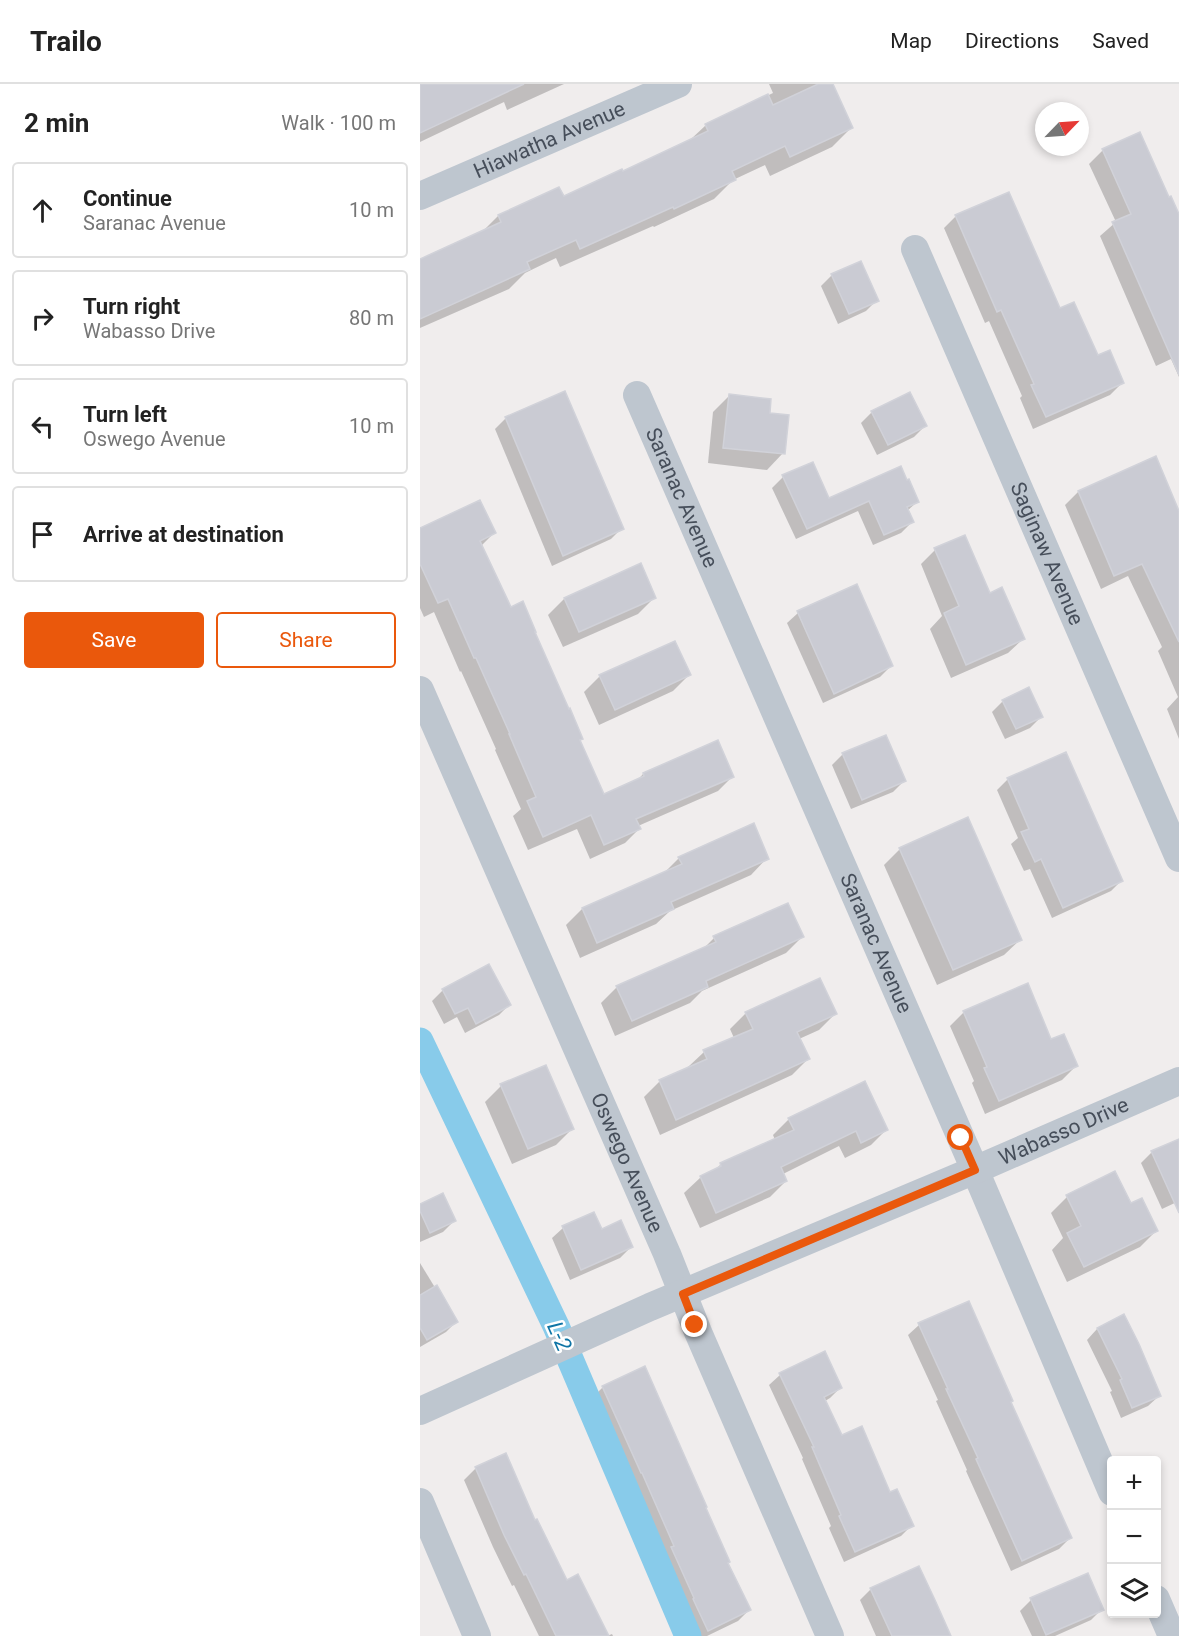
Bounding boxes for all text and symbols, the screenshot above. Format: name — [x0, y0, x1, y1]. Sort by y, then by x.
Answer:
text: Trailo — [30, 25, 102, 58]
text: Map — [890, 29, 932, 53]
text: Directions — [965, 29, 1059, 53]
text: Saved — [1092, 29, 1149, 53]
street label: Hiawatha Avenue — [470, 96, 629, 183]
north arrow — [1035, 102, 1089, 156]
text: 2 min — [24, 108, 89, 138]
text: Walk · 100 m — [281, 111, 396, 135]
text: Continue — [83, 186, 172, 211]
icon: ahead — [26, 194, 59, 227]
text: 10 m — [349, 198, 394, 222]
text: Saranac Avenue — [83, 211, 226, 235]
text: Turn right — [83, 294, 180, 319]
icon: right — [26, 302, 59, 335]
text: 80 m — [349, 306, 394, 330]
text: Wabasso Drive — [83, 319, 215, 343]
text: Turn left — [83, 402, 167, 427]
icon: left — [26, 410, 59, 443]
text: 10 m — [349, 414, 394, 438]
street label: Saranac Avenue — [641, 424, 723, 571]
text: Oswego Avenue — [83, 427, 226, 451]
street label: Saginaw Avenue — [1005, 478, 1089, 629]
icon: arrive — [26, 518, 59, 551]
text: Arrive at destination — [83, 522, 284, 547]
button: Save — [24, 612, 204, 668]
button: Share — [216, 612, 396, 668]
street label: Saranac Avenue — [835, 870, 917, 1017]
street label: Oswego Avenue — [586, 1089, 668, 1236]
street label: Wabasso Drive — [995, 1092, 1132, 1170]
route start — [947, 1124, 973, 1150]
route end — [681, 1311, 707, 1337]
water label: L-2 — [542, 1318, 577, 1355]
map controls — [1107, 1456, 1161, 1618]
button: + — [1107, 1456, 1161, 1510]
button: − — [1107, 1510, 1161, 1564]
button: layers — [1107, 1564, 1161, 1618]

